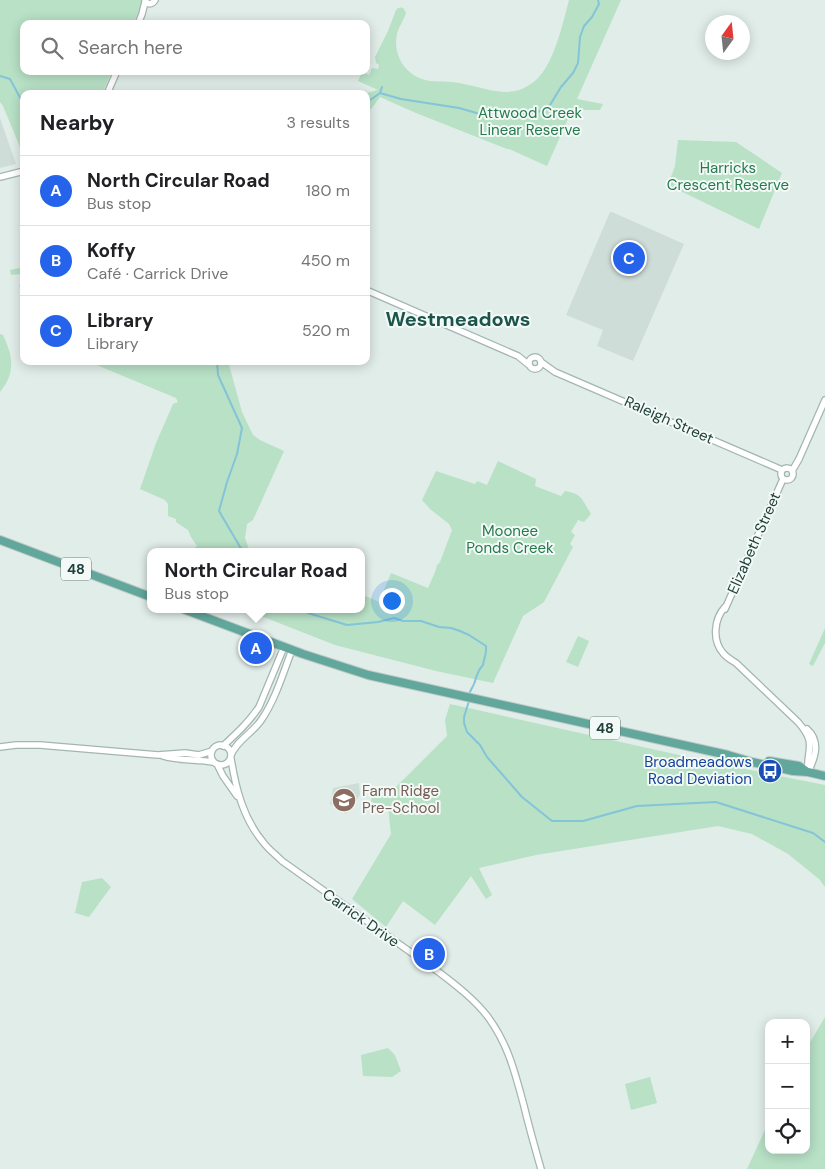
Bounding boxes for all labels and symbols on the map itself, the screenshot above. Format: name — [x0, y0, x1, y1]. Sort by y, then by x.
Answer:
north arrow — [705, 15, 750, 60]
park label: Attwood Creek Linear Reserve — [478, 103, 582, 140]
park label: Harricks Crescent Reserve — [667, 158, 789, 195]
pin: C — [613, 239, 645, 277]
district label: Westmeadows — [386, 306, 530, 332]
street label: Raleigh Street — [621, 391, 717, 449]
street label: Elizabeth Street — [723, 489, 785, 597]
park label: Moonee Ponds Creek — [466, 521, 554, 558]
road number: 48 — [61, 558, 91, 580]
your location — [379, 588, 405, 614]
pin: A — [240, 629, 272, 667]
road number: 48 — [590, 716, 620, 740]
place label: Broadmeadows Road Deviation — [644, 752, 752, 789]
bus stop icon: Broadmeadows Road Deviation — [757, 758, 783, 784]
place label: Farm Ridge Pre-School — [362, 781, 440, 818]
school or university icon: Farm Ridge Pre-School — [331, 787, 357, 813]
street label: Carrick Drive — [319, 884, 403, 952]
pin: B — [413, 935, 445, 973]

